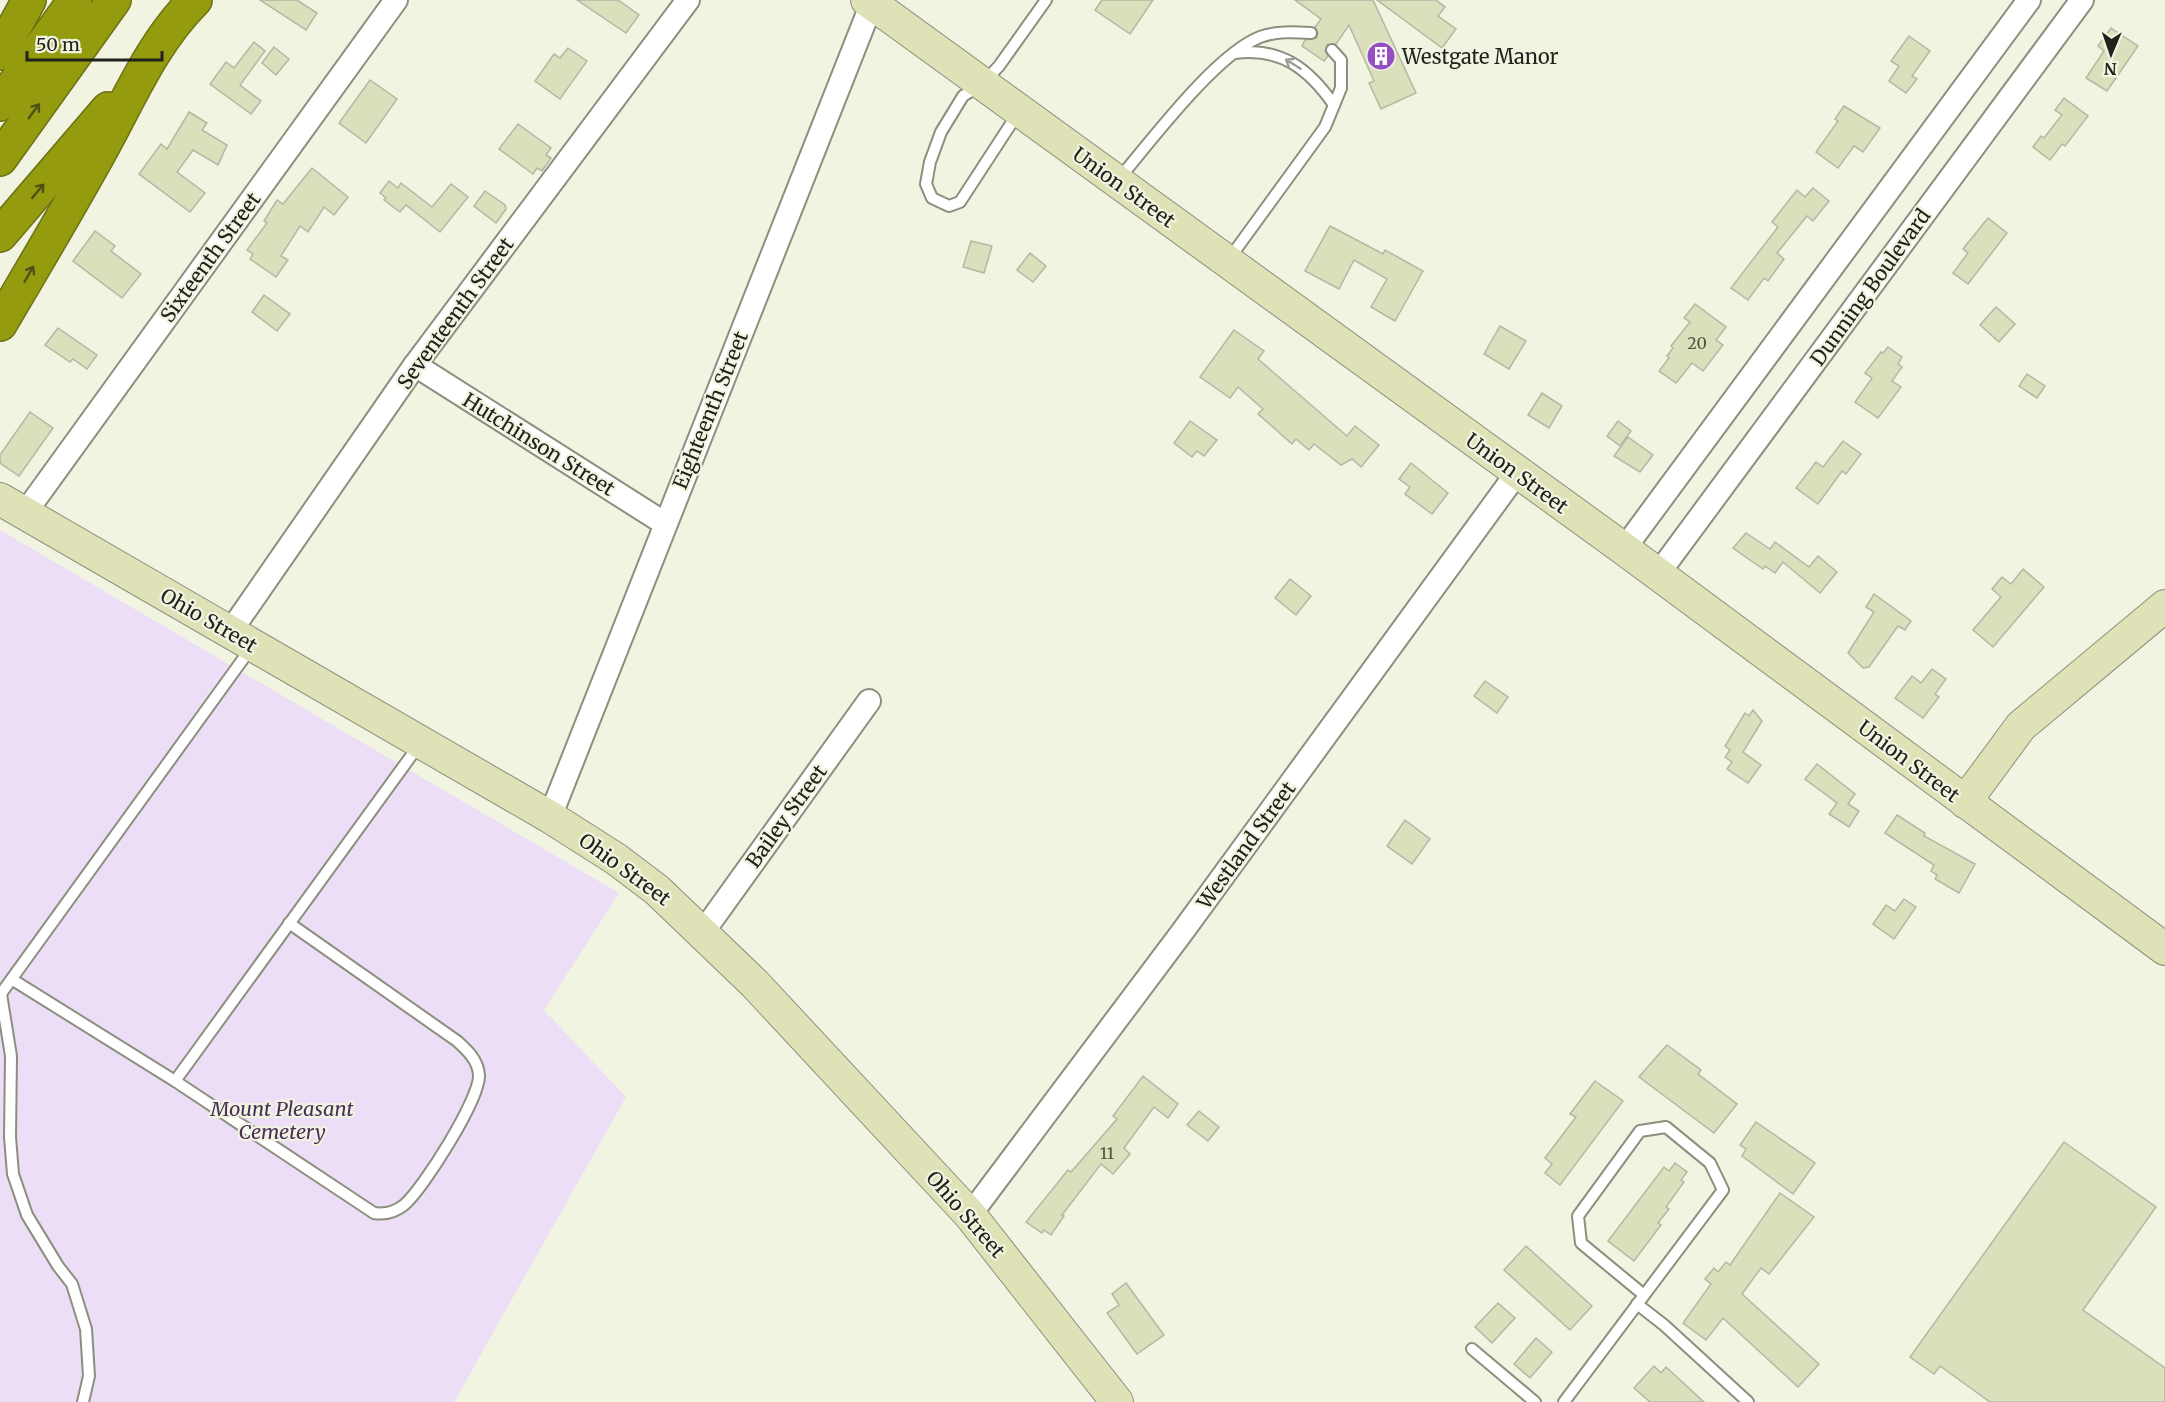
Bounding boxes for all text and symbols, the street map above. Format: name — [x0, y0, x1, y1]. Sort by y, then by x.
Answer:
scale bar — [27, 24, 162, 62]
north arrow — [2081, 24, 2141, 84]
text: 50 m — [36, 33, 80, 56]
building icon: Westgate Manor — [1365, 40, 1397, 72]
place label: Westgate Manor — [1401, 44, 1559, 69]
one-way arrow — [1285, 58, 1302, 71]
text: N — [2103, 59, 2117, 79]
one-way arrow — [28, 104, 40, 120]
street label: Union Street — [1068, 141, 1180, 233]
one-way arrow — [31, 184, 45, 199]
street label: Sixteenth Street — [154, 187, 266, 327]
street label: Dunning Boulevard — [1805, 204, 1935, 370]
street label: Seventeenth Street — [391, 232, 519, 394]
one-way arrow — [24, 266, 36, 283]
street label: Eighteenth Street — [667, 327, 753, 493]
house number: 20 — [1687, 333, 1707, 353]
street label: Hutchinson Street — [458, 387, 620, 501]
street label: Union Street — [1461, 427, 1573, 519]
street label: Ohio Street — [156, 582, 262, 658]
street label: Union Street — [1853, 715, 1965, 807]
street label: Bailey Street — [740, 759, 832, 872]
street label: Westland Street — [1191, 776, 1301, 914]
street label: Ohio Street — [574, 827, 676, 911]
park label: Mount Pleasant Cemetery — [210, 1096, 354, 1144]
house number: 11 — [1100, 1143, 1114, 1163]
street label: Ohio Street — [921, 1165, 1011, 1263]

